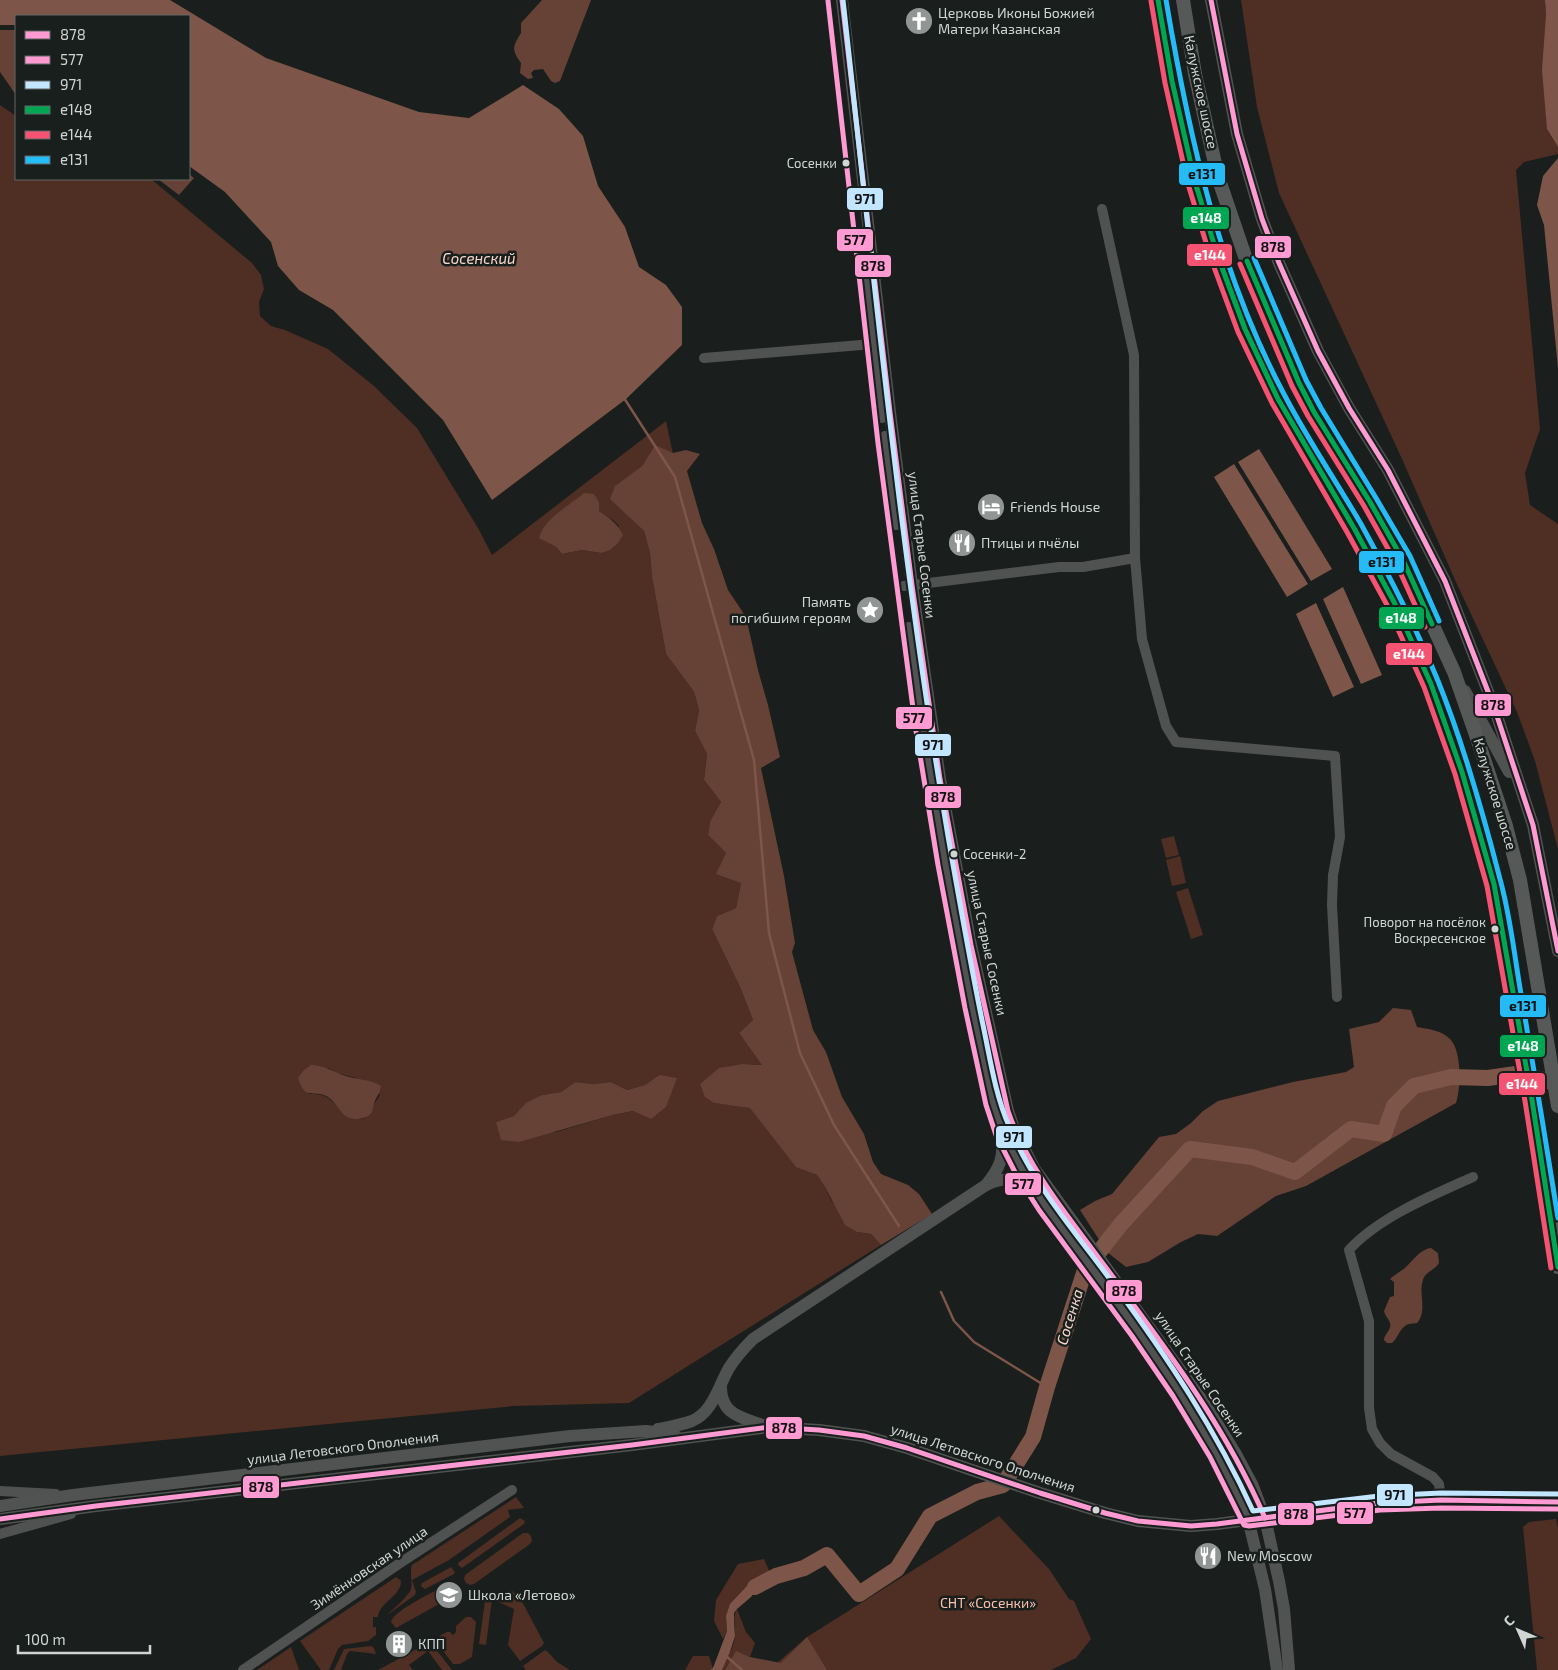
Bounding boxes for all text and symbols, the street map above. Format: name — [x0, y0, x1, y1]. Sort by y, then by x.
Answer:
place label: Церковь Иконы Божией Матери Казанская — [938, 4, 1095, 37]
church icon: Церковь Иконы Божией Матери Казанская — [904, 6, 934, 36]
legend — [15, 15, 190, 180]
text: 878 — [60, 25, 86, 43]
street label: Калужское шоссе — [1181, 33, 1222, 150]
text: 577 — [60, 50, 84, 68]
text: 971 — [60, 75, 82, 93]
text: е148 — [60, 100, 92, 118]
text: е144 — [60, 125, 93, 143]
text: е131 — [60, 150, 88, 168]
place label: Сосенки — [787, 155, 837, 171]
marker: Сосенки — [841, 158, 851, 168]
line badge: е131 — [1178, 162, 1226, 186]
text: е131 — [1188, 165, 1216, 182]
line badge: 971 — [846, 187, 884, 211]
text: 971 — [854, 190, 876, 207]
line badge: е148 — [1182, 206, 1230, 230]
text: е148 — [1190, 209, 1222, 226]
line badge: 577 — [836, 228, 874, 252]
text: 577 — [844, 231, 867, 248]
line badge: 878 — [1254, 235, 1292, 259]
text: 878 — [1261, 238, 1285, 255]
line badge: е144 — [1186, 243, 1233, 267]
text: е144 — [1194, 246, 1226, 263]
water label: Сосенский — [442, 249, 516, 267]
line badge: 878 — [854, 254, 892, 278]
text: 878 — [861, 257, 885, 274]
street label: улица Старые Сосенки — [905, 471, 940, 619]
hotel icon: Friends House — [976, 492, 1006, 522]
place label: Friends House — [1010, 498, 1100, 515]
restaurant icon: Птицы и пчёлы — [947, 528, 977, 558]
place label: Птицы и пчёлы — [981, 534, 1079, 551]
line badge: е131 — [1358, 550, 1405, 574]
text: е131 — [1368, 553, 1396, 570]
place label: Память погибшим героям — [731, 593, 851, 626]
place icon: Память погибшим героям — [855, 595, 885, 625]
line badge: е148 — [1378, 606, 1425, 630]
text: е148 — [1385, 609, 1417, 626]
line badge: е144 — [1385, 642, 1433, 666]
text: е144 — [1393, 645, 1425, 662]
line badge: 878 — [1474, 693, 1512, 717]
text: 878 — [1481, 696, 1505, 713]
line badge: 577 — [895, 706, 933, 730]
text: 577 — [903, 709, 926, 726]
line badge: 971 — [914, 733, 952, 757]
text: 971 — [922, 736, 944, 753]
street label: Калужское шоссе — [1470, 736, 1521, 852]
line badge: 878 — [924, 785, 962, 809]
text: 878 — [931, 788, 955, 805]
place label: Сосенки-2 — [963, 846, 1026, 862]
marker: Сосенки-2 — [949, 849, 959, 859]
street label: улица Старые Сосенки — [964, 869, 1011, 1017]
place label: Поворот на посёлок Воскресенское — [1364, 914, 1486, 946]
marker: Поворот на посёлок Воскресенское — [1490, 924, 1500, 934]
line badge: е131 — [1499, 994, 1547, 1018]
text: е131 — [1509, 997, 1537, 1014]
line badge: е148 — [1499, 1034, 1546, 1058]
text: е148 — [1507, 1037, 1539, 1054]
line badge: е144 — [1498, 1072, 1546, 1096]
text: е144 — [1506, 1075, 1538, 1092]
line badge: 971 — [995, 1125, 1033, 1149]
text: 971 — [1003, 1128, 1025, 1145]
line badge: 577 — [1004, 1172, 1042, 1196]
text: 577 — [1012, 1175, 1035, 1192]
line badge: 878 — [1105, 1279, 1143, 1303]
text: 878 — [1112, 1282, 1136, 1299]
water label: Сосенка — [1052, 1287, 1086, 1347]
street label: улица Старые Сосенки — [1152, 1308, 1249, 1440]
line badge: 878 — [765, 1416, 803, 1440]
text: 878 — [772, 1419, 796, 1436]
street label: улица Летовского Ополчения — [889, 1420, 1078, 1495]
street label: улица Летовского Ополчения — [246, 1427, 440, 1468]
line badge: 878 — [242, 1475, 280, 1499]
text: 878 — [249, 1478, 273, 1495]
line badge: 971 — [1376, 1483, 1414, 1507]
text: 971 — [1384, 1486, 1406, 1503]
line badge: 577 — [1336, 1501, 1374, 1525]
line badge: 878 — [1277, 1502, 1315, 1526]
text: 577 — [1344, 1504, 1367, 1521]
unlabelled marker — [1091, 1505, 1101, 1515]
text: 878 — [1284, 1505, 1308, 1522]
street label: Зимёнковская улица — [307, 1522, 430, 1613]
restaurant icon: New Moscow — [1193, 1541, 1223, 1571]
place label: New Moscow — [1227, 1547, 1313, 1564]
school or university icon: Школа «Летово» — [434, 1580, 464, 1610]
place label: Школа «Летово» — [468, 1586, 576, 1603]
park label: СНТ «Сосенки» — [940, 1594, 1036, 1611]
north arrow — [1493, 1605, 1543, 1655]
text: С — [1500, 1612, 1517, 1629]
scale bar — [18, 1622, 150, 1654]
building icon: КПП — [384, 1629, 414, 1659]
text: 100 m — [25, 1630, 66, 1648]
place label: КПП — [418, 1635, 445, 1652]

